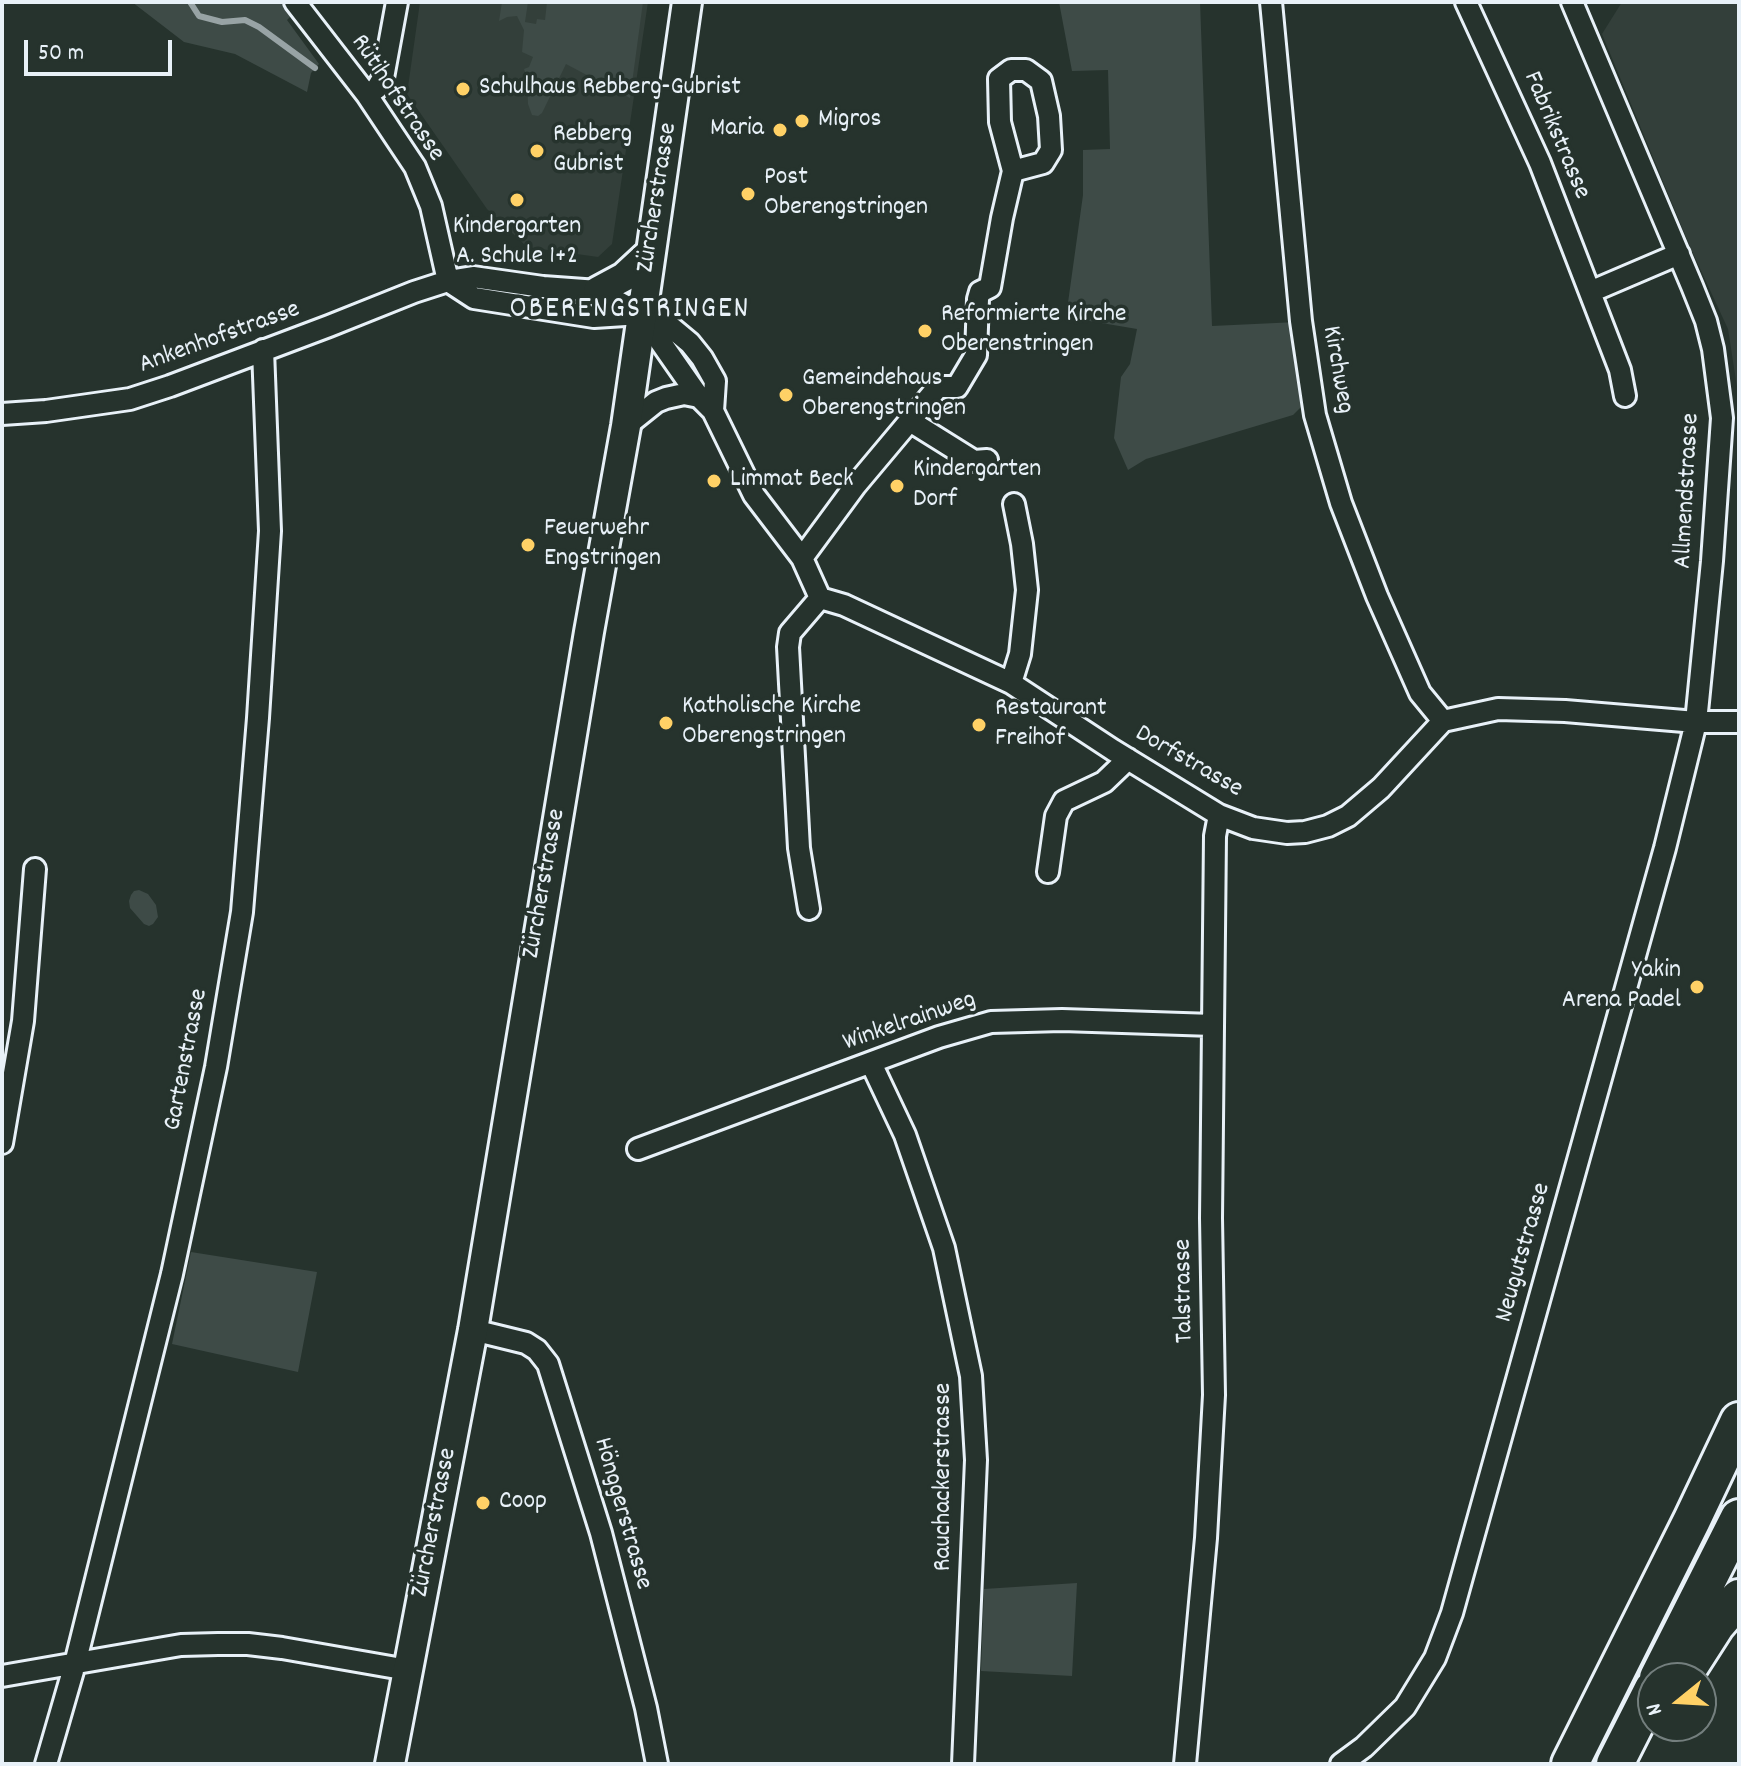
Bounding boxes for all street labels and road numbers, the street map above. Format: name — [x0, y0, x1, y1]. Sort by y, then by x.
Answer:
street label: Rütihofstrasse — [342, 30, 450, 168]
street label: Fabrikstrasse — [1514, 67, 1596, 205]
street label: Zürcherstrasse — [632, 121, 686, 275]
street label: Ankenhofstrasse — [135, 295, 305, 383]
street label: Kirchweg — [1313, 324, 1359, 416]
street label: Allmendstrasse — [1669, 412, 1709, 570]
street label: Dorfstrasse — [1128, 720, 1248, 806]
street label: Zürcherstrasse — [517, 807, 575, 961]
street label: Gartenstrasse — [159, 986, 217, 1134]
street label: Winkelrainweg — [840, 986, 980, 1060]
street label: Neugutstrasse — [1490, 1180, 1560, 1326]
street label: Talstrasse — [1169, 1238, 1203, 1344]
street label: Rauchackerstrasse — [929, 1383, 961, 1571]
street label: Hönggerstrasse — [584, 1434, 658, 1594]
street label: Zürcherstrasse — [406, 1446, 466, 1600]

